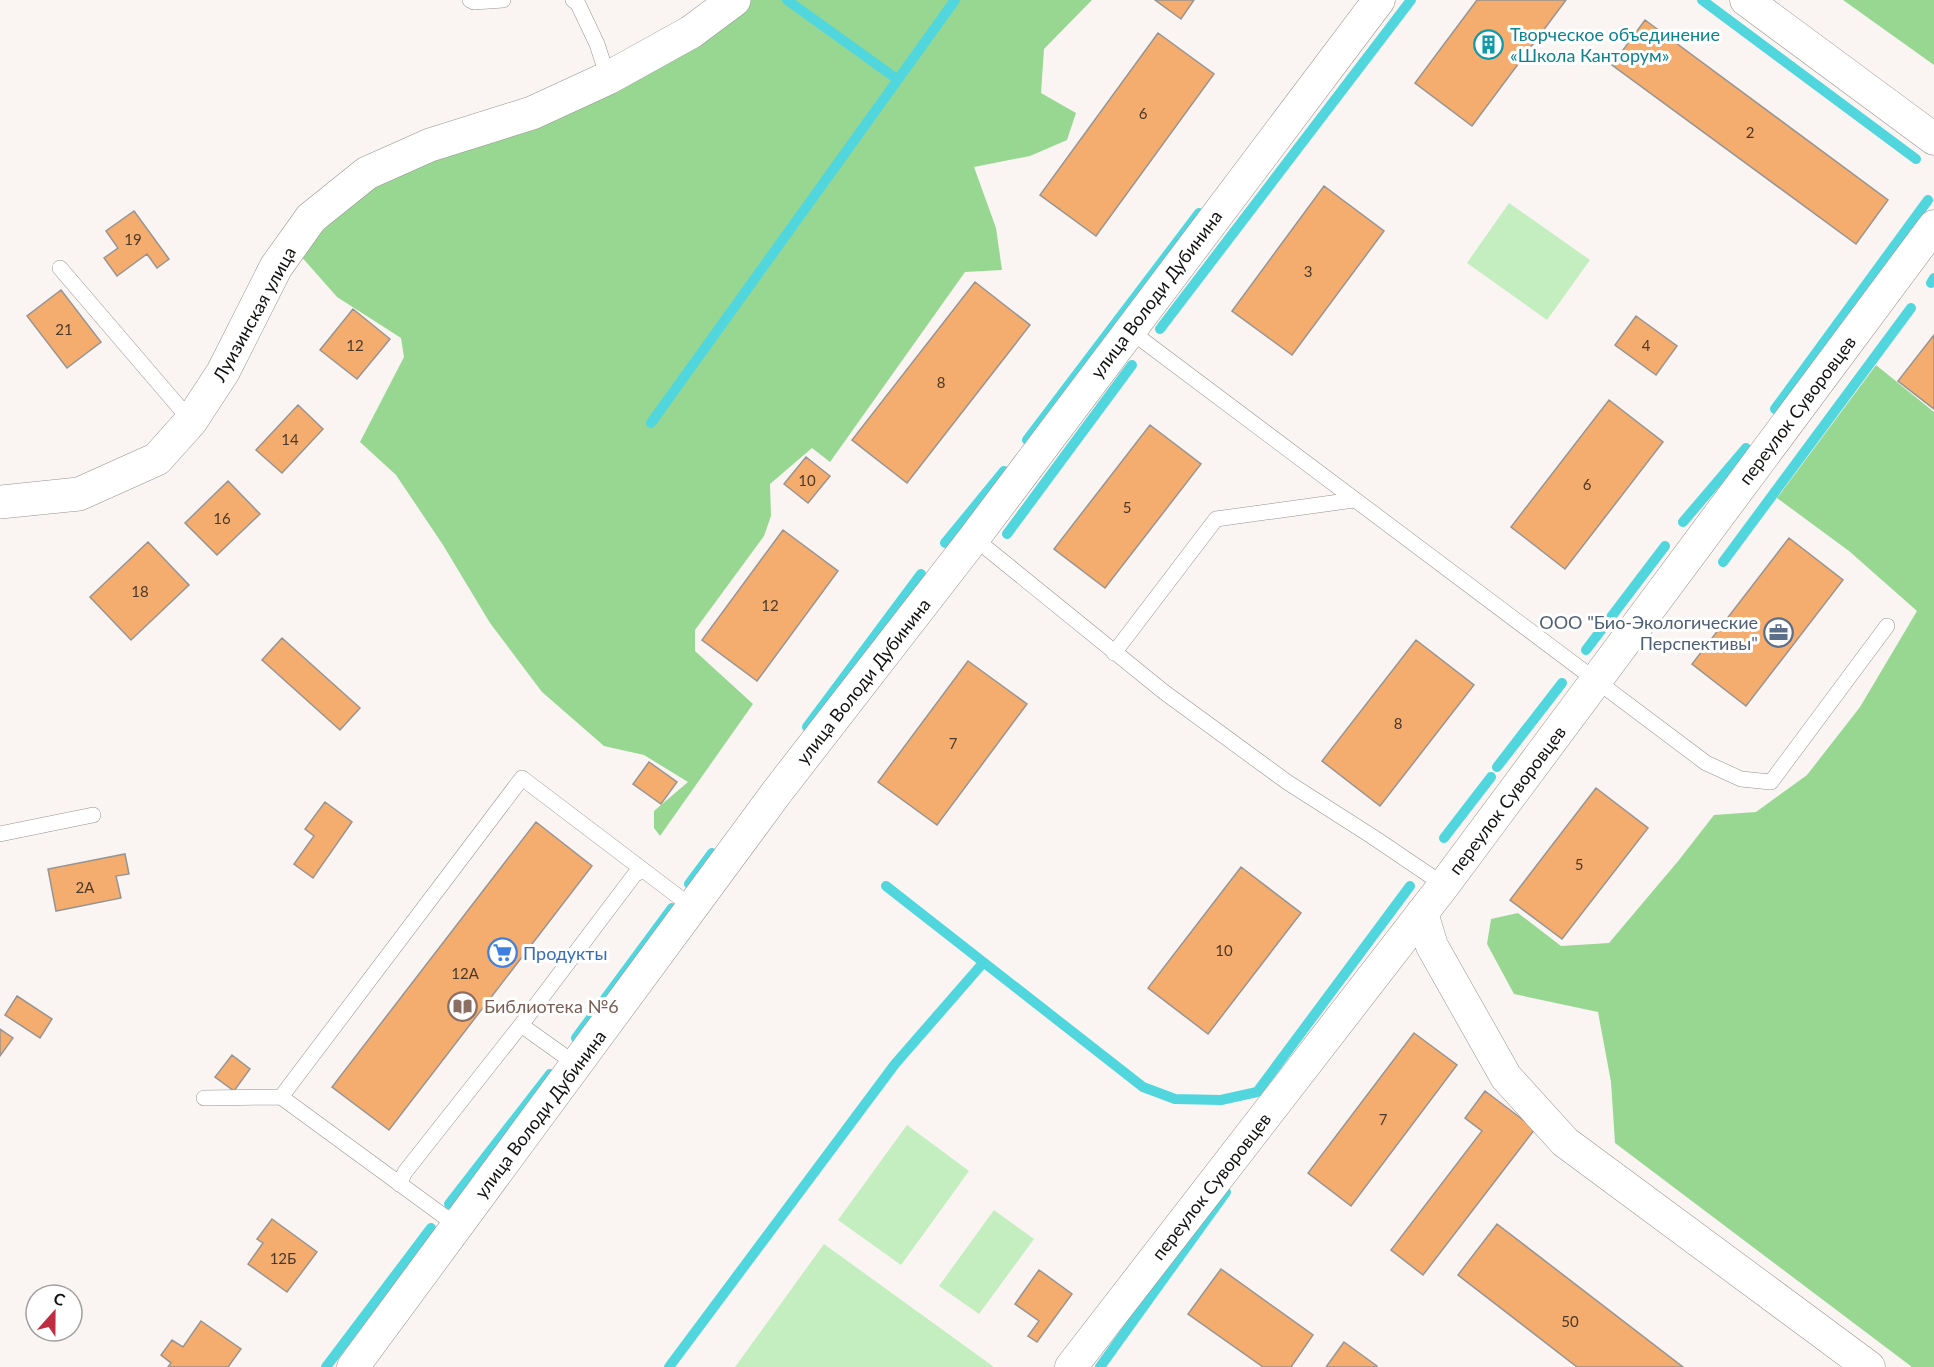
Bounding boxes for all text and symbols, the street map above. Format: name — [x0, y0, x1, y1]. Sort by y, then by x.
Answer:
place label: Творческое объединение «Школа Канторум» — [1510, 23, 1720, 66]
building icon: Творческое объединение «Школа Канторум» — [1473, 28, 1505, 60]
house number: 6 — [1139, 104, 1148, 122]
house number: 2 — [1746, 123, 1754, 141]
street label: улица Володи Дубинина — [1086, 206, 1226, 382]
house number: 19 — [124, 230, 142, 248]
street label: Луизинская улица — [207, 243, 300, 386]
house number: 3 — [1304, 262, 1312, 280]
house number: 21 — [55, 320, 73, 338]
street label: переулок Суворовцев — [1734, 331, 1860, 489]
house number: 12 — [346, 336, 364, 354]
house number: 4 — [1642, 336, 1651, 354]
house number: 8 — [937, 373, 945, 391]
house number: 14 — [281, 430, 299, 448]
house number: 10 — [798, 471, 816, 489]
house number: 6 — [1583, 475, 1592, 493]
house number: 5 — [1123, 498, 1131, 516]
house number: 16 — [213, 509, 231, 527]
house number: 18 — [131, 582, 149, 600]
street label: улица Володи Дубинина — [791, 594, 935, 768]
house number: 12 — [761, 596, 779, 614]
place label: ООО "Био-Экологические Перспективы" — [1539, 611, 1758, 654]
office icon: ООО "Био-Экологические Перспективы" — [1763, 616, 1795, 648]
house number: 8 — [1394, 714, 1402, 732]
street label: переулок Суворовцев — [1444, 721, 1570, 879]
house number: 7 — [949, 734, 958, 752]
house number: 5 — [1575, 855, 1583, 873]
house number: 2А — [76, 878, 95, 896]
supermarket icon: Продукты — [486, 937, 518, 969]
house number: 10 — [1215, 941, 1233, 959]
place label: Продукты — [523, 942, 607, 964]
house number: 12А — [451, 964, 480, 982]
library icon: Библиотека №6 — [447, 990, 479, 1022]
place label: Библиотека №6 — [484, 995, 619, 1017]
street label: улица Володи Дубинина — [470, 1026, 610, 1202]
street label: переулок Суворовцев — [1147, 1108, 1275, 1264]
house number: 7 — [1379, 1110, 1388, 1128]
house number: 12Б — [270, 1249, 296, 1267]
north arrow — [24, 1283, 84, 1343]
text: С — [51, 1288, 68, 1309]
house number: 50 — [1561, 1312, 1579, 1330]

